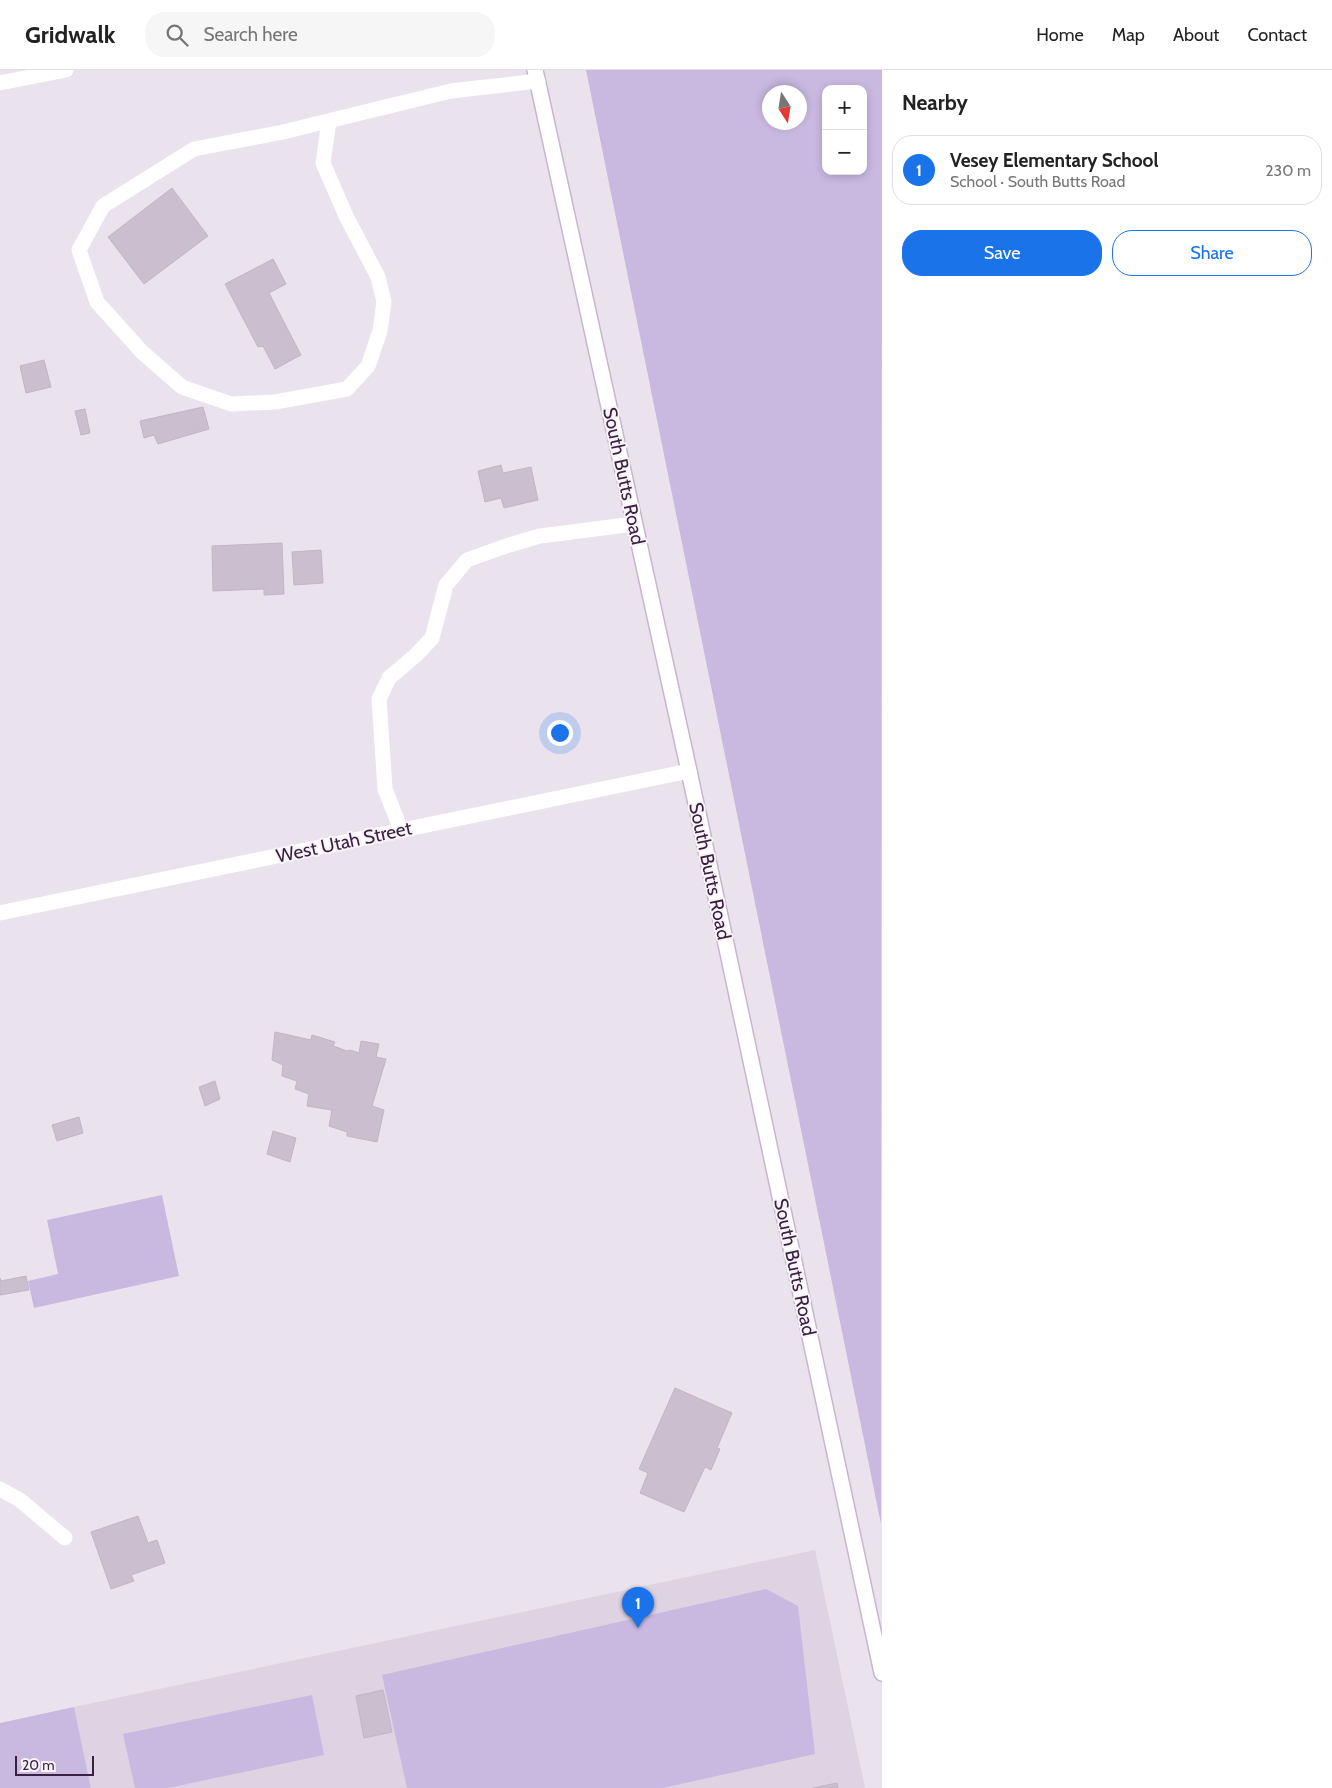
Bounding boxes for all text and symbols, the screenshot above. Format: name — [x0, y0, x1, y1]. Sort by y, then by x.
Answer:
search box — [145, 12, 495, 57]
text: Gridwalk — [25, 20, 115, 49]
icon: search — [163, 21, 191, 49]
text: Search here — [203, 23, 298, 46]
text: Home — [1036, 24, 1084, 46]
text: Map — [1112, 24, 1145, 46]
text: About — [1173, 24, 1219, 46]
text: Contact — [1247, 24, 1307, 46]
north arrow — [762, 85, 807, 130]
map controls — [822, 85, 867, 175]
button: + — [822, 85, 867, 130]
text: Nearby — [902, 90, 968, 115]
button: − — [822, 130, 867, 175]
text: Vesey Elementary School — [950, 149, 1158, 172]
text: 1 — [916, 161, 922, 180]
text: 230 m — [1265, 161, 1311, 180]
text: School · South Butts Road — [950, 172, 1125, 191]
button: Save — [902, 230, 1102, 276]
button: Share — [1112, 230, 1312, 276]
street label: South Butts Road — [598, 405, 650, 547]
your location — [547, 720, 573, 746]
street label: South Butts Road — [684, 800, 736, 942]
street label: West Utah Street — [274, 816, 414, 868]
street label: South Butts Road — [769, 1196, 821, 1338]
pin: 1 — [622, 1587, 654, 1628]
scale bar — [15, 1753, 94, 1776]
text: 20 m — [22, 1756, 55, 1774]

